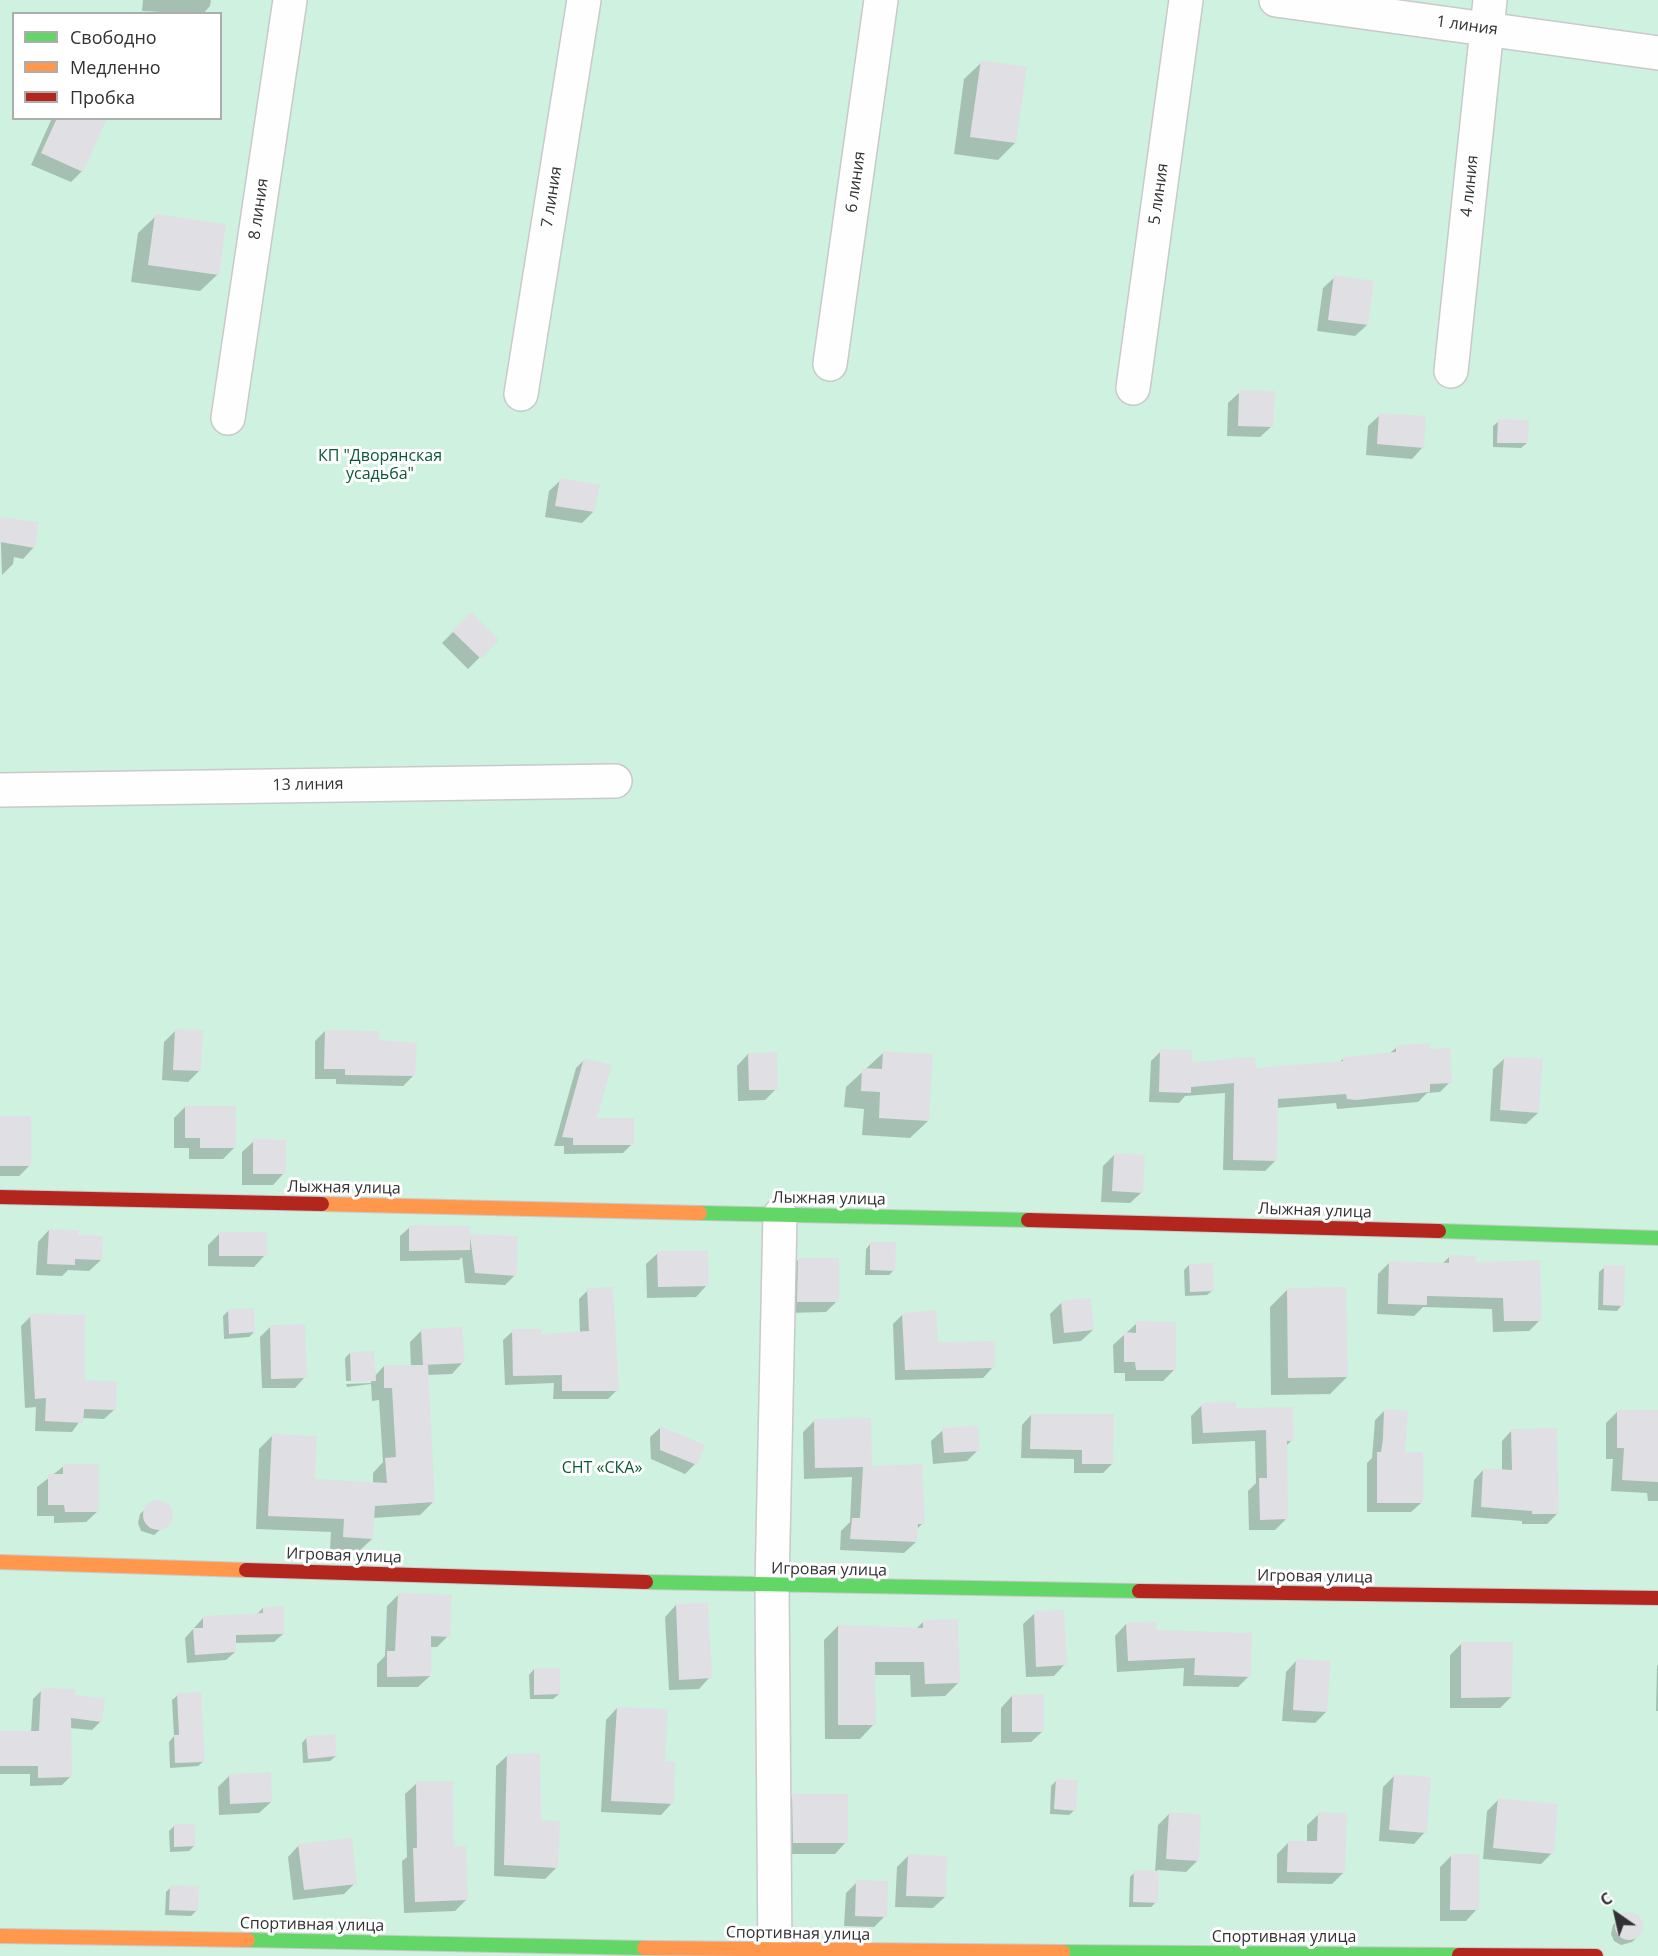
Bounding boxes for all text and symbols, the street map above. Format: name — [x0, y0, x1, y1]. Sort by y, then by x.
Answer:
legend — [12, 12, 222, 120]
street label: 1 линия — [1435, 12, 1499, 40]
text: Свободно — [70, 25, 157, 49]
text: Медленно — [70, 55, 161, 79]
text: Пробка — [70, 85, 135, 109]
street label: 6 линия — [842, 150, 870, 214]
street label: 4 линия — [1457, 154, 1483, 218]
street label: 5 линия — [1145, 162, 1173, 226]
street label: 7 линия — [538, 165, 566, 229]
street label: 8 линия — [245, 177, 273, 241]
park label: КП "Дворянская усадьба" — [318, 446, 442, 484]
street label: 13 линия — [272, 775, 344, 795]
street label: Лыжная улица — [287, 1177, 401, 1199]
street label: Лыжная улица — [772, 1188, 886, 1210]
street label: Лыжная улица — [1258, 1199, 1372, 1223]
park label: СНТ «СКА» — [562, 1458, 642, 1478]
street label: Игровая улица — [286, 1544, 402, 1568]
street label: Игровая улица — [771, 1559, 887, 1581]
street label: Игровая улица — [1257, 1566, 1373, 1588]
north arrow — [1586, 1884, 1646, 1944]
text: С — [1596, 1887, 1616, 1911]
street label: Спортивная улица — [240, 1914, 384, 1936]
street label: Спортивная улица — [726, 1923, 870, 1945]
street label: Спортивная улица — [1212, 1927, 1356, 1947]

